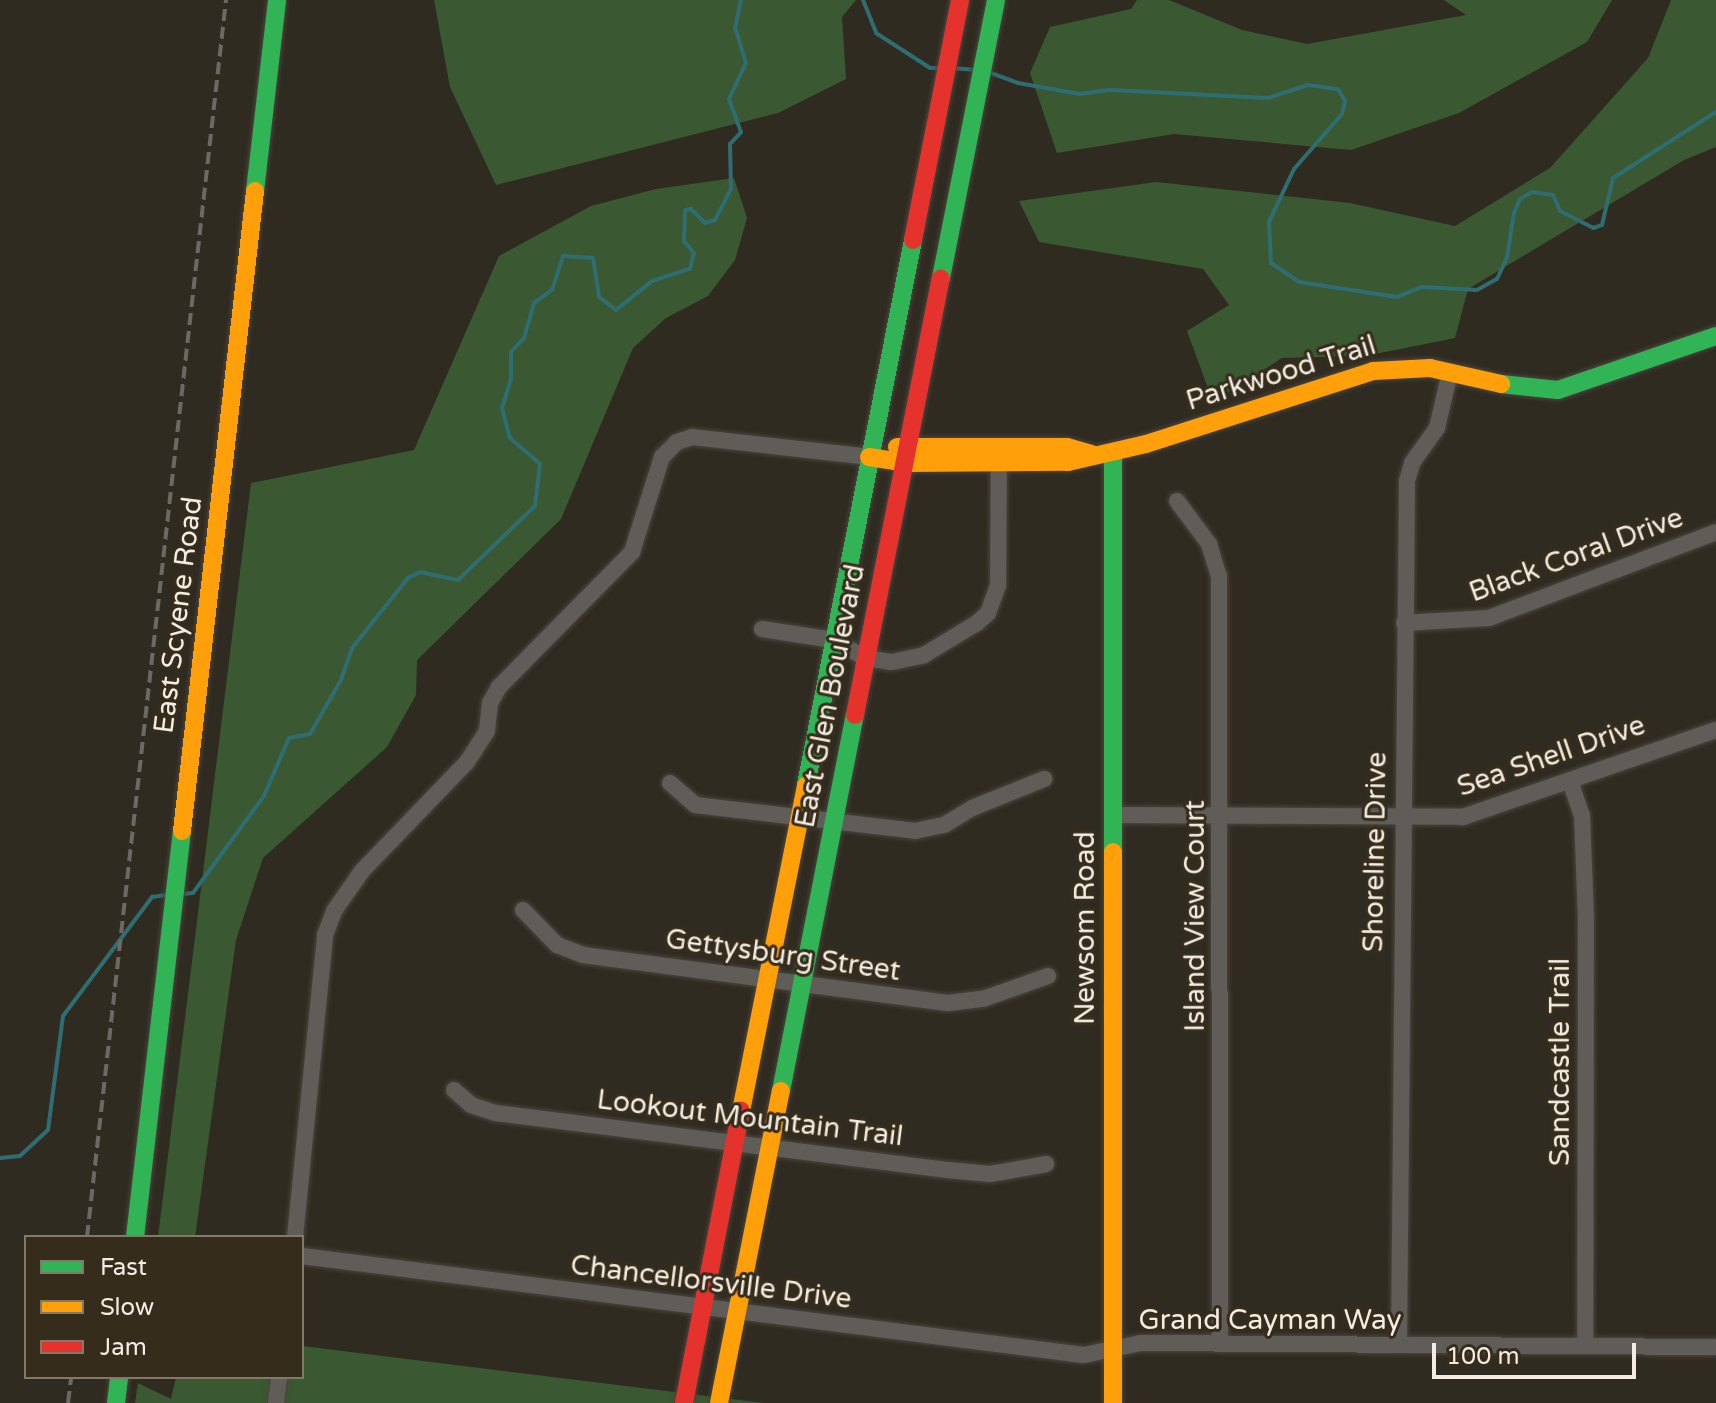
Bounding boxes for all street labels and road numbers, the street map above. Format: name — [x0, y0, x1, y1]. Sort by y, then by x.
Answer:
street label: Parkwood Trail — [1182, 328, 1380, 418]
street label: East Scyene Road — [147, 495, 209, 735]
street label: Black Coral Drive — [1464, 501, 1688, 609]
street label: East Glen Boulevard — [788, 562, 872, 830]
street label: Sea Shell Drive — [1453, 708, 1649, 804]
street label: Shoreline Drive — [1356, 752, 1394, 952]
street label: Island View Court — [1178, 800, 1212, 1032]
street label: Newsom Road — [1068, 831, 1102, 1025]
street label: Gettysburg Street — [663, 922, 903, 988]
street label: Sandcastle Trail — [1543, 958, 1577, 1166]
street label: Lookout Mountain Trail — [595, 1083, 905, 1153]
street label: Chancellorsville Drive — [569, 1248, 853, 1316]
street label: Grand Cayman Way — [1138, 1303, 1402, 1337]

